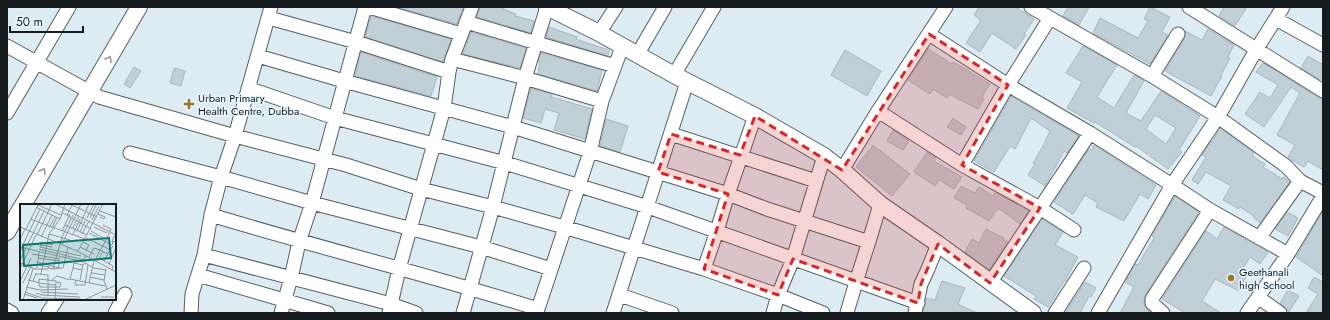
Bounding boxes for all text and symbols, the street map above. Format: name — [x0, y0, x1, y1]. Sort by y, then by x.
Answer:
scale bar — [10, 8, 83, 34]
text: 50 m — [16, 13, 43, 31]
one-way arrow — [104, 56, 111, 63]
place label: Urban Primary Health Centre, Dubba — [198, 90, 299, 119]
marker: Urban Primary Health Centre, Dubba — [183, 98, 195, 110]
one-way arrow — [38, 168, 46, 175]
inset map — [20, 204, 116, 300]
place label: Geethanali high School — [1239, 264, 1295, 293]
marker: Geethanali high School — [1226, 273, 1236, 283]

